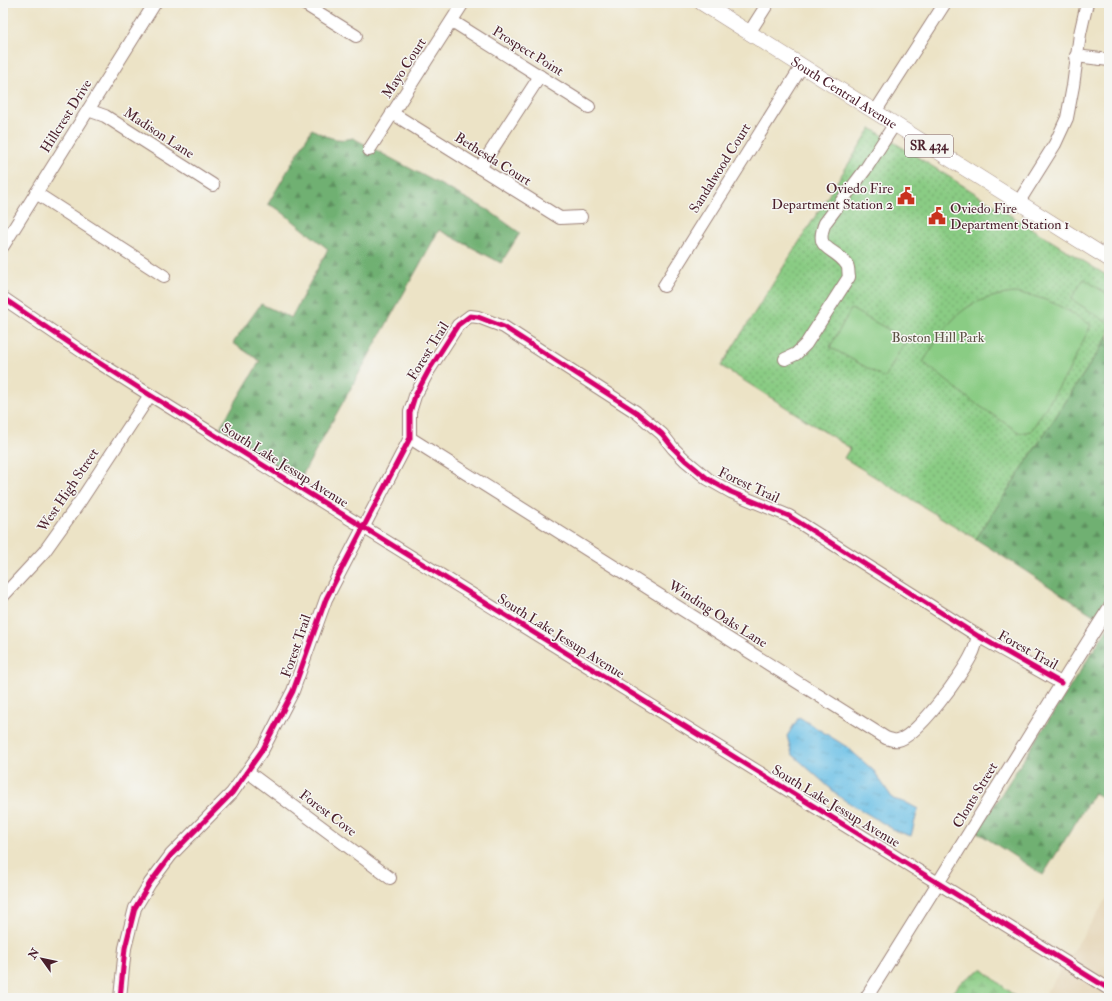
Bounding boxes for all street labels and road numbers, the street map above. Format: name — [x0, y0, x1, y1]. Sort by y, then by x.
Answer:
street label: Prospect Point — [489, 22, 567, 81]
street label: Mayo Court — [378, 34, 431, 102]
street label: South Central Avenue — [788, 53, 901, 132]
street label: Hillcrest Drive — [37, 76, 95, 156]
street label: Madison Lane — [121, 104, 198, 162]
street label: Sandalwood Court — [686, 120, 755, 216]
street label: Bethesda Court — [452, 129, 535, 190]
road number: SR 434 — [905, 135, 953, 157]
street label: Forest Trail — [403, 318, 453, 383]
street label: South Lake Jessup Avenue — [218, 419, 352, 512]
street label: West High Street — [33, 445, 102, 536]
street label: Forest Trail — [716, 463, 783, 507]
street label: Winding Oaks Lane — [665, 576, 771, 651]
street label: South Lake Jessup Avenue — [494, 590, 628, 683]
street label: Forest Trail — [277, 612, 315, 680]
street label: Forest Trail — [995, 627, 1061, 674]
street label: Clonts Street — [949, 759, 1001, 831]
street label: South Lake Jessup Avenue — [768, 761, 903, 852]
street label: Forest Cove — [296, 786, 360, 840]

